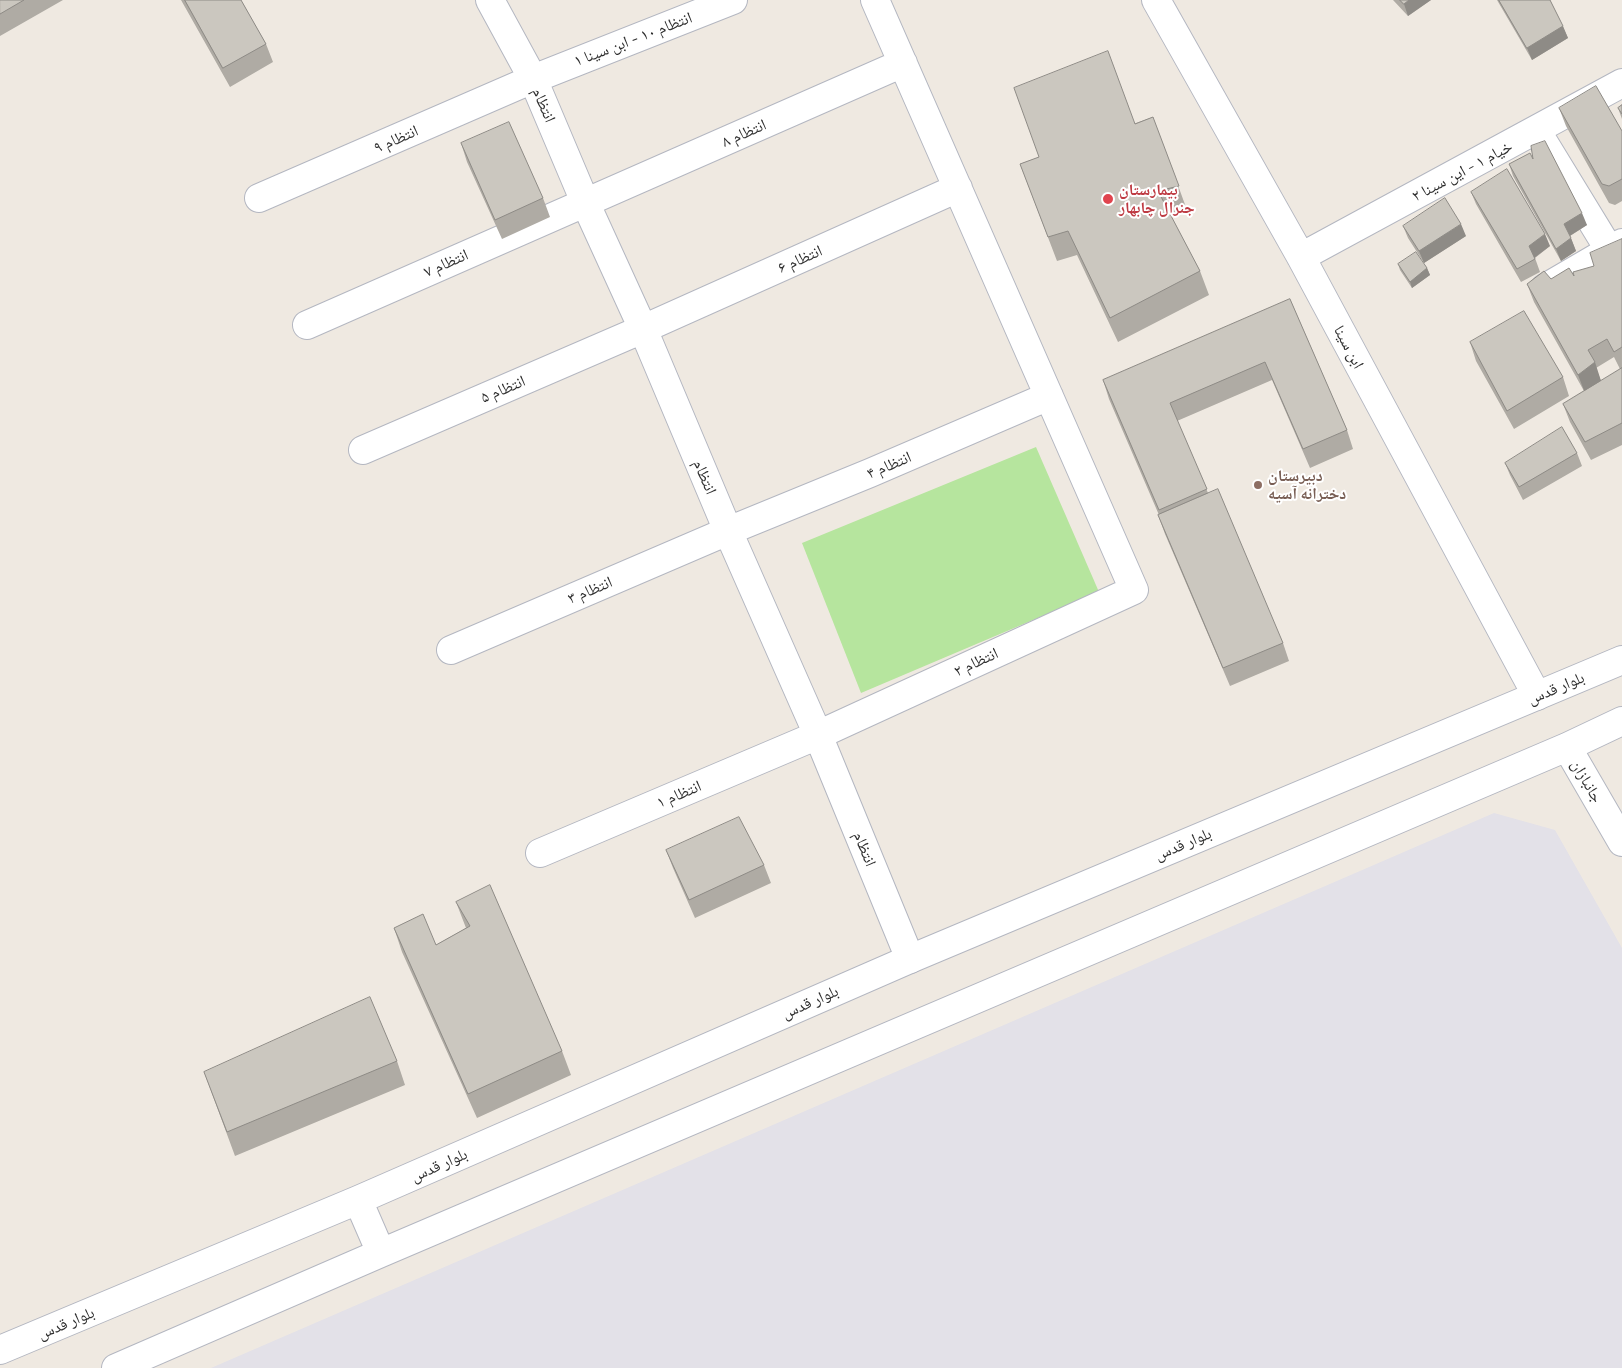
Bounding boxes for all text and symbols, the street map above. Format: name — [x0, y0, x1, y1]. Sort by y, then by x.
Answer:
street label: انتظام ۱۰ - ابن سینا ۱ — [571, 8, 695, 70]
street label: انتظام — [528, 85, 560, 125]
street label: انتظام ۸ — [719, 115, 769, 151]
street label: انتظام ۹ — [371, 121, 421, 157]
street label: خیام ۱ - این سینا ۲ — [1409, 136, 1515, 206]
place label: بیمارستان جنرال چابهار — [1119, 180, 1195, 218]
marker: بیمارستان جنرال چابهار — [1101, 192, 1115, 206]
street label: انتظام ۶ — [775, 241, 825, 277]
street label: انتظام ۷ — [421, 245, 471, 281]
street label: ابن سینا — [1330, 322, 1368, 372]
street label: انتظام ۵ — [478, 371, 528, 407]
street label: انتظام ۴ — [864, 447, 914, 483]
street label: انتظام — [689, 457, 721, 497]
place label: دبیرستان دخترانه آسیه — [1268, 466, 1346, 504]
marker: دبیرستان دخترانه آسیه — [1252, 479, 1264, 491]
street label: انتظام ۳ — [565, 572, 615, 608]
street label: انتظام ۲ — [951, 643, 1001, 681]
street label: بلوار قدس — [1525, 667, 1587, 709]
street label: جانبازان — [1567, 756, 1607, 806]
street label: انتظام ۱ — [654, 776, 704, 812]
street label: بلوار قدس — [1152, 823, 1214, 865]
street label: انتظام — [849, 829, 881, 869]
street label: بلوار قدس — [779, 981, 841, 1023]
street label: بلوار قدس — [408, 1144, 470, 1186]
street label: بلوار قدس — [35, 1302, 97, 1344]

